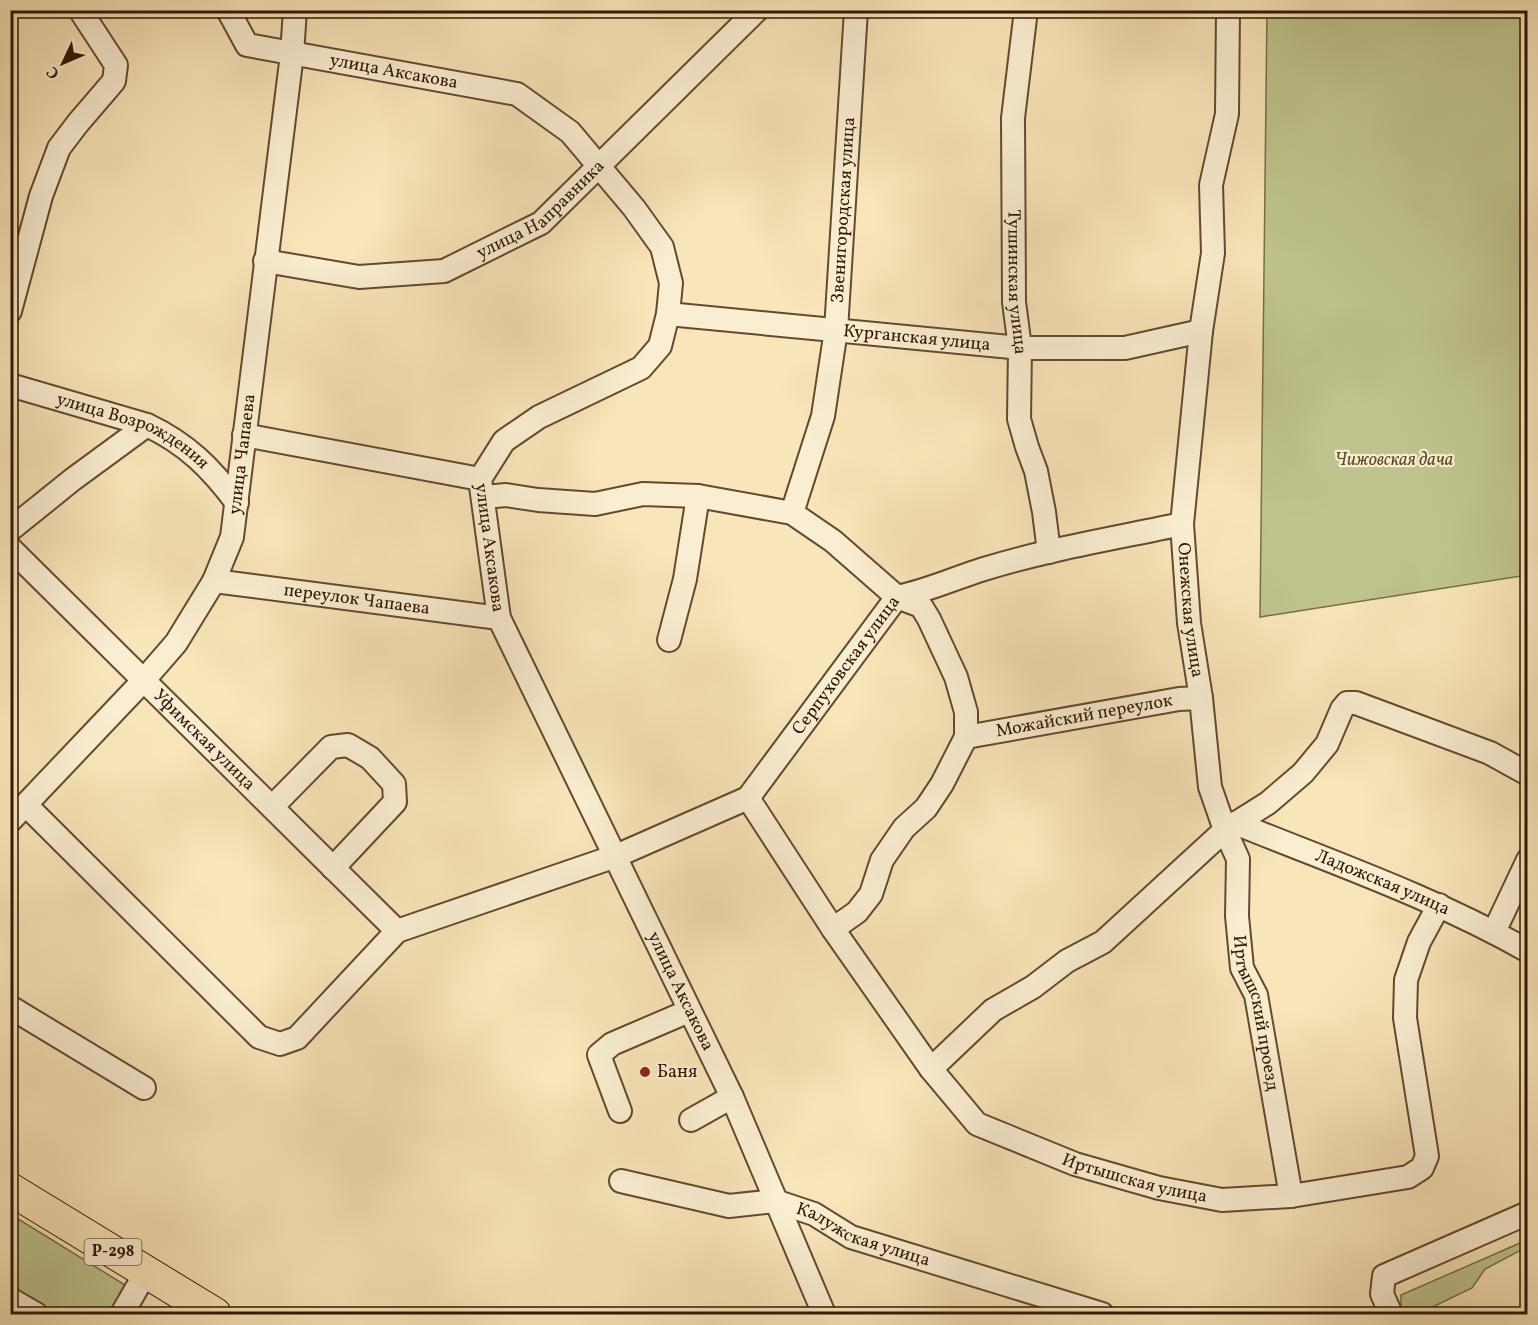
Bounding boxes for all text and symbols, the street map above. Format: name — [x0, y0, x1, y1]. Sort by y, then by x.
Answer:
north arrow — [33, 33, 93, 93]
street label: улица Аксакова — [328, 48, 460, 96]
text: С — [42, 61, 65, 83]
street label: Звенигородская улица — [825, 116, 862, 304]
street label: улица Направника — [472, 154, 610, 266]
street label: Тушинская улица — [1001, 209, 1033, 355]
street label: Курганская улица — [842, 318, 992, 358]
street label: улица Возрождения — [53, 387, 215, 475]
street label: улица Чапаева — [222, 393, 262, 516]
park label: Чижовская дача — [1335, 448, 1453, 473]
street label: улица Аксакова — [468, 482, 511, 614]
street label: Онежская улица — [1171, 541, 1210, 679]
street label: переулок Чапаева — [282, 578, 431, 621]
street label: Серпуховская улица — [786, 591, 906, 740]
street label: Уфимская улица — [147, 684, 261, 796]
street label: Можайский переулок — [994, 688, 1175, 744]
street label: Ладожская улица — [1311, 843, 1454, 922]
street label: улица Аксакова — [641, 927, 720, 1055]
street label: Иртышский проезд — [1226, 934, 1285, 1093]
place label: Баня — [657, 1060, 697, 1085]
marker: Баня — [638, 1065, 652, 1079]
street label: Иртышская улица — [1058, 1147, 1209, 1209]
street label: Калужская улица — [793, 1196, 933, 1273]
road number: Р-298 — [84, 1239, 142, 1265]

